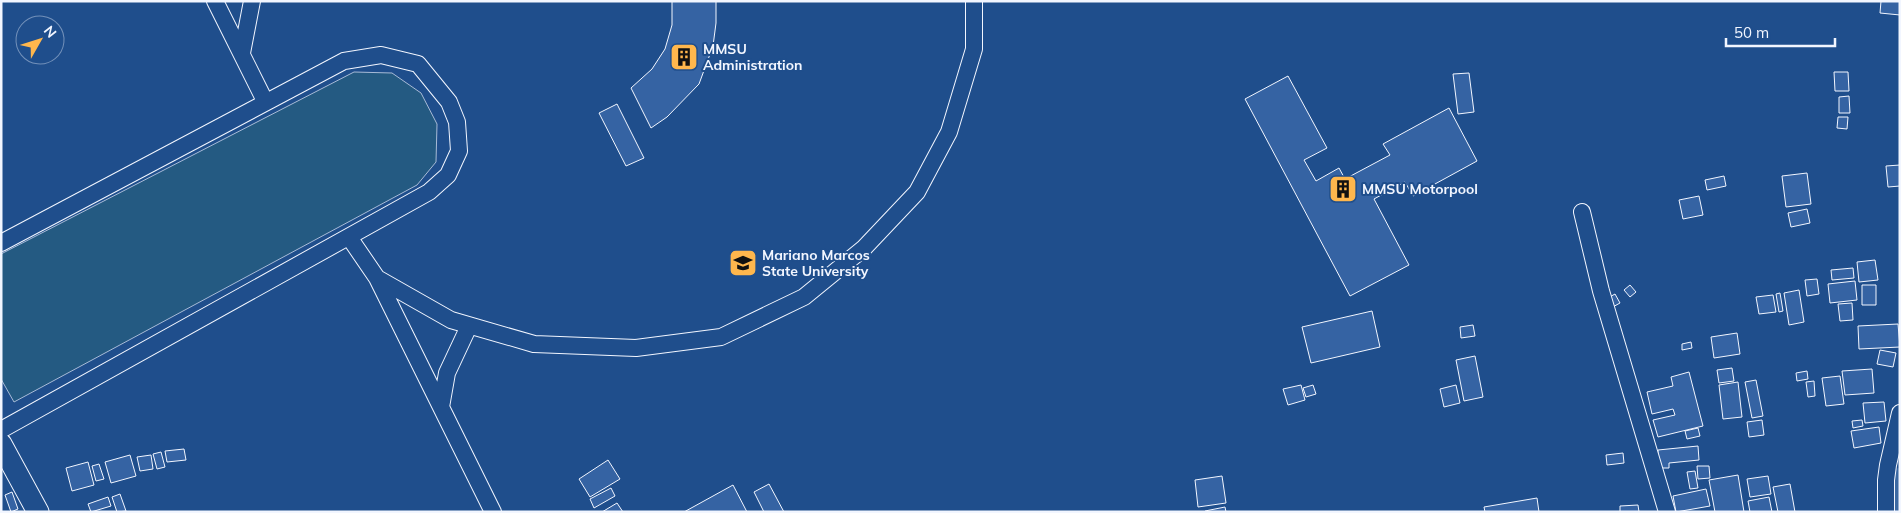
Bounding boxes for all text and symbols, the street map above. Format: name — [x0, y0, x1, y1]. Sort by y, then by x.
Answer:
north arrow — [15, 15, 65, 65]
scale bar — [1726, 15, 1835, 47]
text: N — [40, 22, 60, 42]
text: 50 m — [1734, 23, 1769, 42]
place label: MMSU Administration — [703, 40, 803, 74]
building icon: MMSU Administration — [669, 42, 699, 72]
building icon: MMSU Motorpool — [1328, 174, 1358, 204]
place label: MMSU Motorpool — [1362, 180, 1478, 198]
place label: Mariano Marcos State University — [762, 246, 870, 280]
school or university icon: Mariano Marcos State University — [728, 248, 758, 278]

